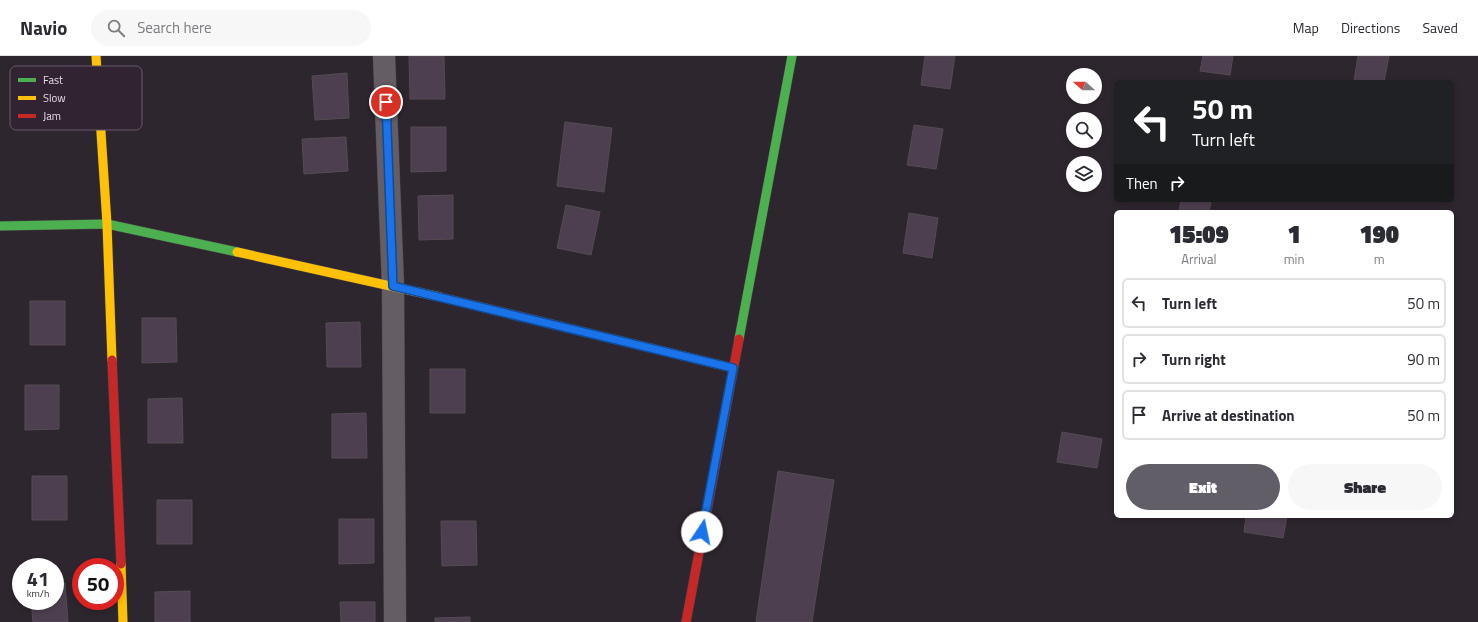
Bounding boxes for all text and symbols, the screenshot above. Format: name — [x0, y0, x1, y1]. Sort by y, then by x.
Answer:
search box — [91, 10, 371, 46]
text: Navio — [20, 13, 67, 42]
text: Search here — [137, 16, 212, 39]
icon: search — [105, 17, 127, 39]
text: Map — [1293, 17, 1319, 38]
text: Directions — [1341, 17, 1400, 38]
text: Saved — [1422, 17, 1458, 38]
legend — [10, 66, 142, 130]
north arrow — [1066, 68, 1102, 104]
map controls — [1066, 68, 1102, 192]
text: Fast — [43, 72, 63, 88]
pin — [369, 85, 403, 119]
text: 50 m — [1192, 87, 1253, 130]
text: Slow — [43, 90, 66, 106]
icon: arrive — [375, 91, 397, 113]
icon: left — [1126, 96, 1178, 148]
text: Jam — [43, 108, 61, 124]
button: search — [1066, 112, 1102, 148]
text: Turn left — [1192, 126, 1255, 153]
button: layers — [1066, 156, 1102, 192]
text: Then — [1126, 172, 1158, 195]
icon: right — [1166, 172, 1188, 194]
text: 15:09 — [1169, 216, 1229, 252]
text: 1 — [1287, 216, 1301, 252]
text: 190 — [1359, 216, 1399, 252]
text: Arrival — [1181, 249, 1216, 269]
text: min — [1284, 249, 1304, 269]
text: m — [1374, 249, 1385, 269]
icon: left — [1128, 292, 1150, 314]
text: Turn left — [1162, 292, 1217, 315]
text: 50 m — [1407, 292, 1440, 315]
icon: right — [1128, 348, 1150, 370]
text: Turn right — [1162, 348, 1226, 371]
text: 90 m — [1407, 348, 1440, 371]
icon: arrive — [1128, 404, 1150, 426]
text: Arrive at destination — [1162, 404, 1295, 427]
text: 50 m — [1407, 404, 1440, 427]
button: Exit — [1126, 464, 1280, 510]
button: Share — [1288, 464, 1442, 510]
position arrow — [681, 511, 723, 553]
speed limit sign: 50 — [72, 558, 124, 610]
text: 41 — [27, 563, 49, 594]
text: km/h — [27, 586, 49, 601]

